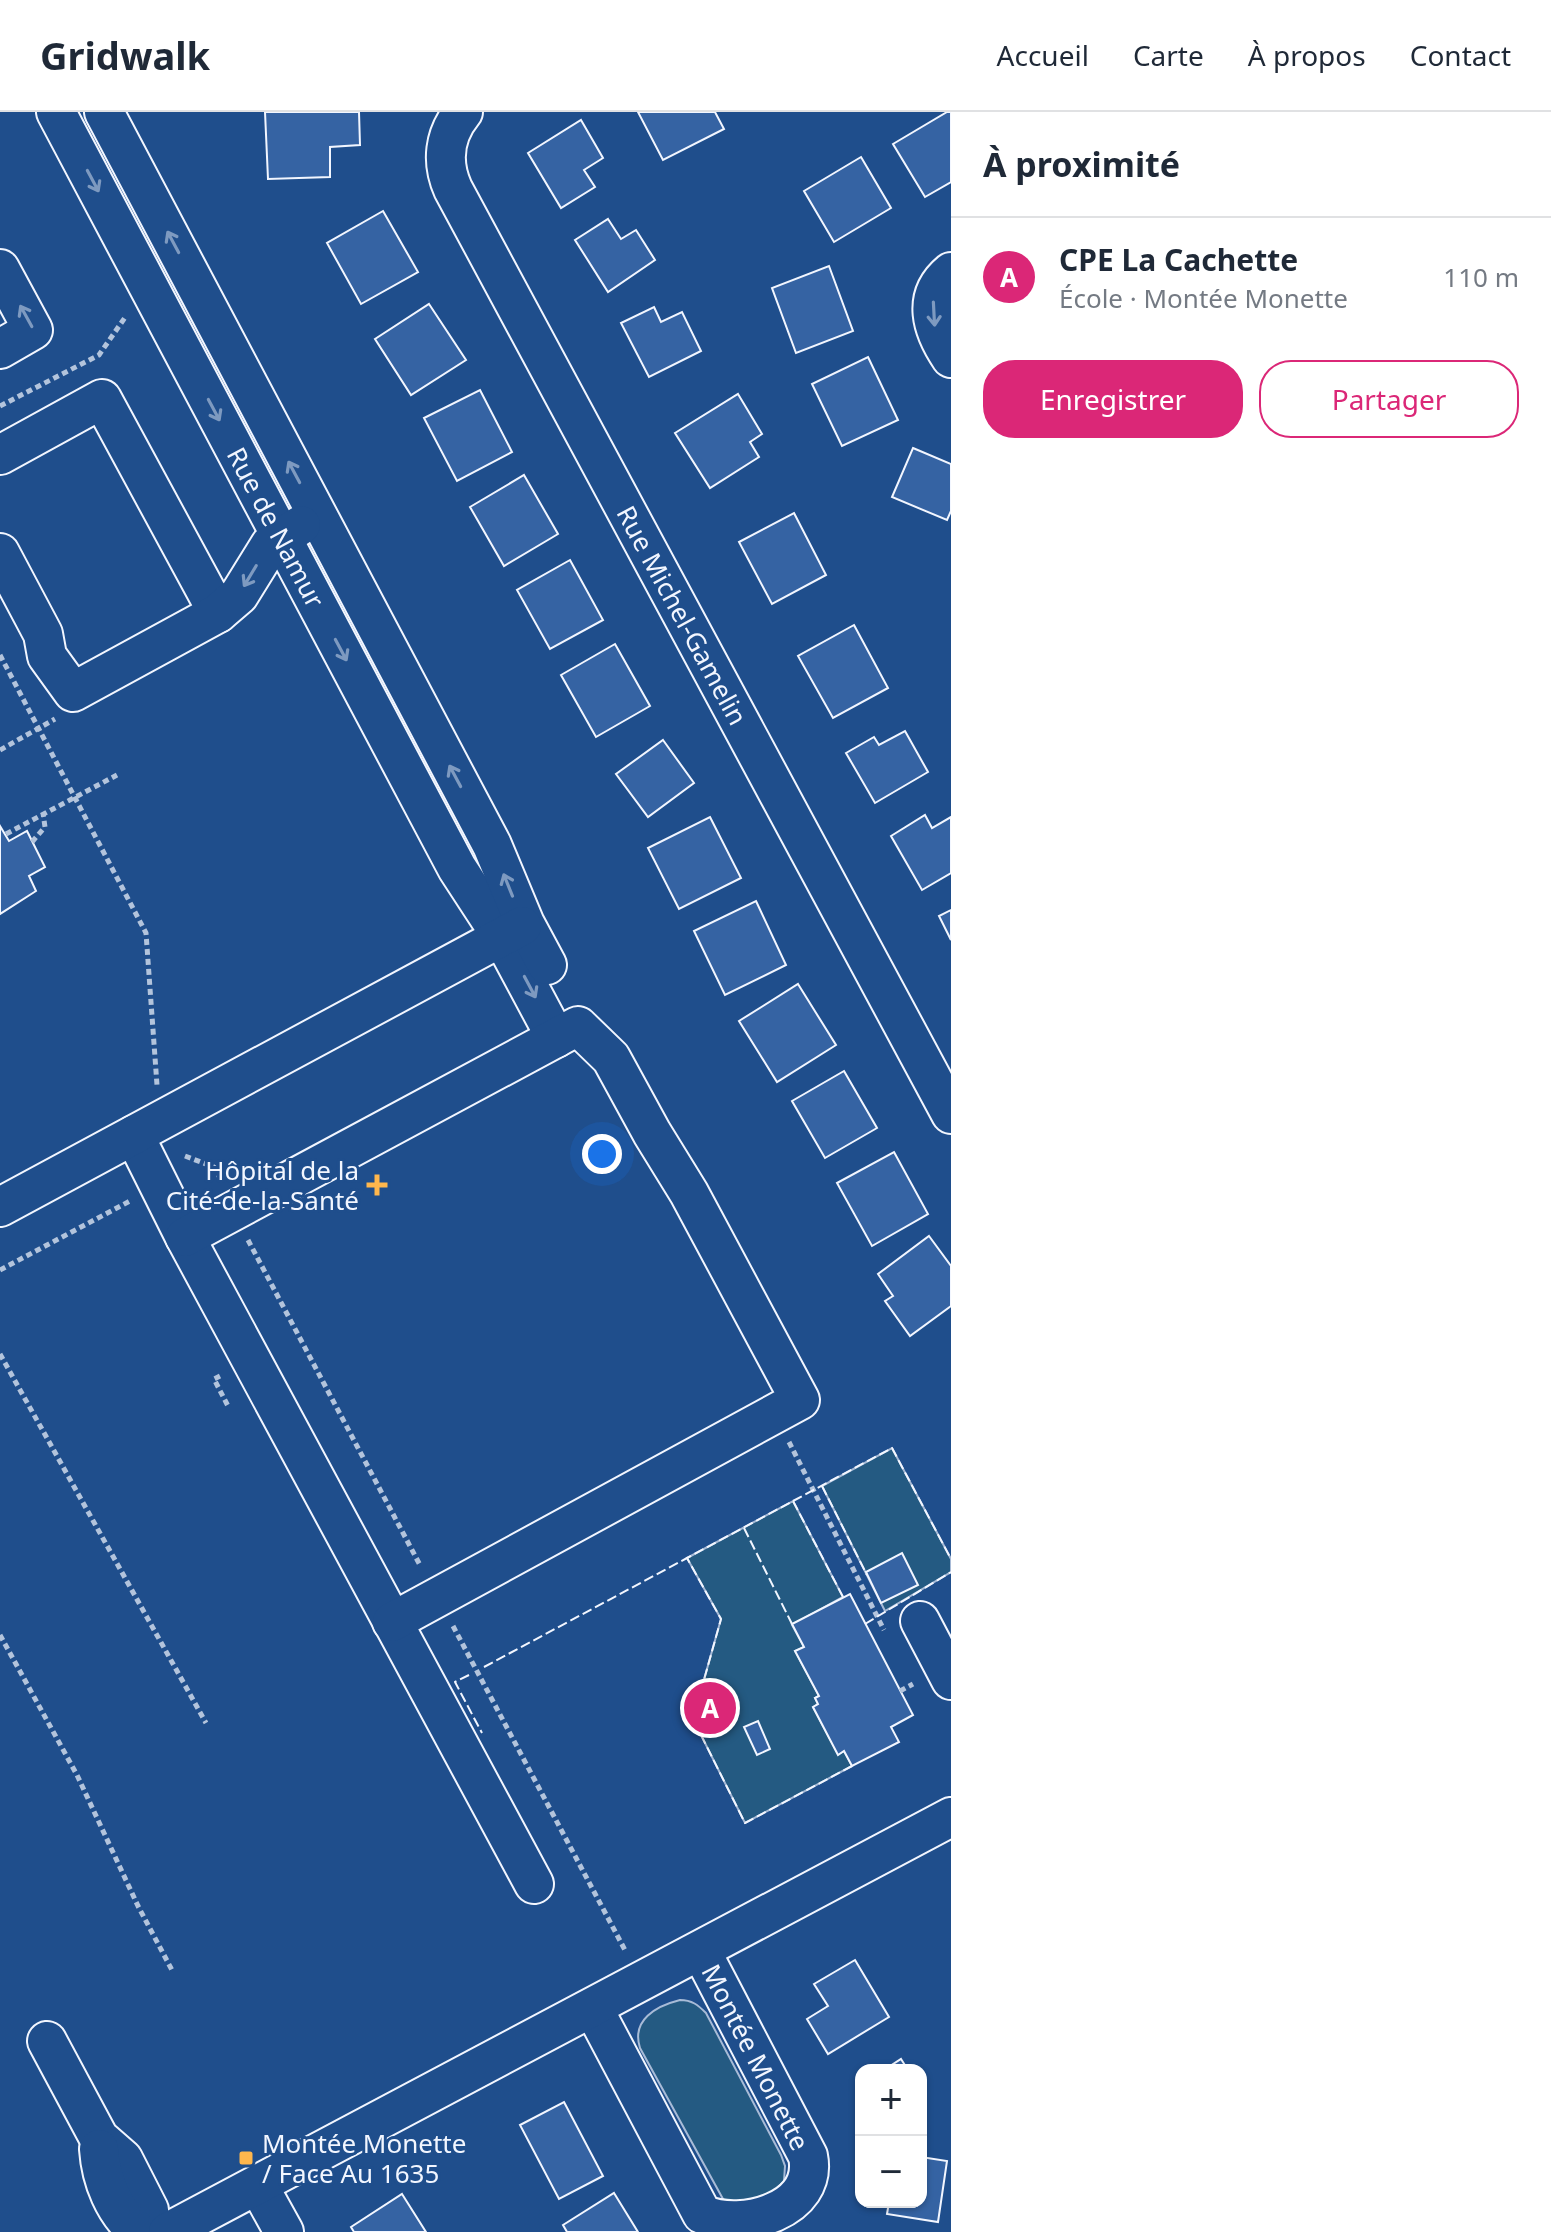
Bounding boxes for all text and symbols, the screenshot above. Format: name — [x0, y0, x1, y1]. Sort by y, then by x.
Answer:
text: Gridwalk — [40, 29, 210, 81]
text: Accueil — [997, 36, 1089, 74]
text: Carte — [1133, 36, 1204, 74]
text: À propos — [1248, 36, 1366, 74]
text: Contact — [1410, 36, 1511, 74]
text: À proximité — [983, 141, 1180, 187]
one-way arrow — [85, 168, 101, 192]
one-way arrow — [165, 231, 181, 254]
text: CPE La Cachette — [1059, 239, 1298, 280]
text: A — [1000, 259, 1018, 295]
text: 110 m — [1443, 259, 1519, 295]
text: École · Montée Monette — [1059, 280, 1348, 316]
one-way arrow — [926, 300, 941, 327]
one-way arrow — [17, 305, 33, 328]
button: Enregistrer — [983, 360, 1243, 438]
button: Partager — [1259, 360, 1519, 438]
one-way arrow — [207, 398, 223, 422]
street label: Rue de Namur — [219, 441, 334, 614]
one-way arrow — [286, 461, 302, 484]
street label: Rue Michel-Gamelin — [609, 499, 756, 731]
one-way arrow — [242, 563, 257, 587]
one-way arrow — [333, 638, 349, 661]
one-way arrow — [447, 765, 463, 788]
one-way arrow — [500, 873, 515, 898]
one-way arrow — [522, 975, 538, 999]
your location — [582, 1134, 622, 1174]
place label: Hôpital de la Cité-de-la-Santé — [166, 1152, 359, 1218]
marker: Hôpital de la Cité-de-la-Santé — [366, 1174, 388, 1196]
pin: A — [684, 1678, 736, 1738]
street label: Montée Monette — [694, 1958, 818, 2156]
map controls — [855, 2064, 927, 2208]
button: + — [855, 2064, 927, 2136]
place label: Montée Monette / Face Au 1635 — [262, 2125, 466, 2191]
button: − — [855, 2136, 927, 2208]
marker: Montée Monette / Face Au 1635 — [237, 2149, 255, 2167]

